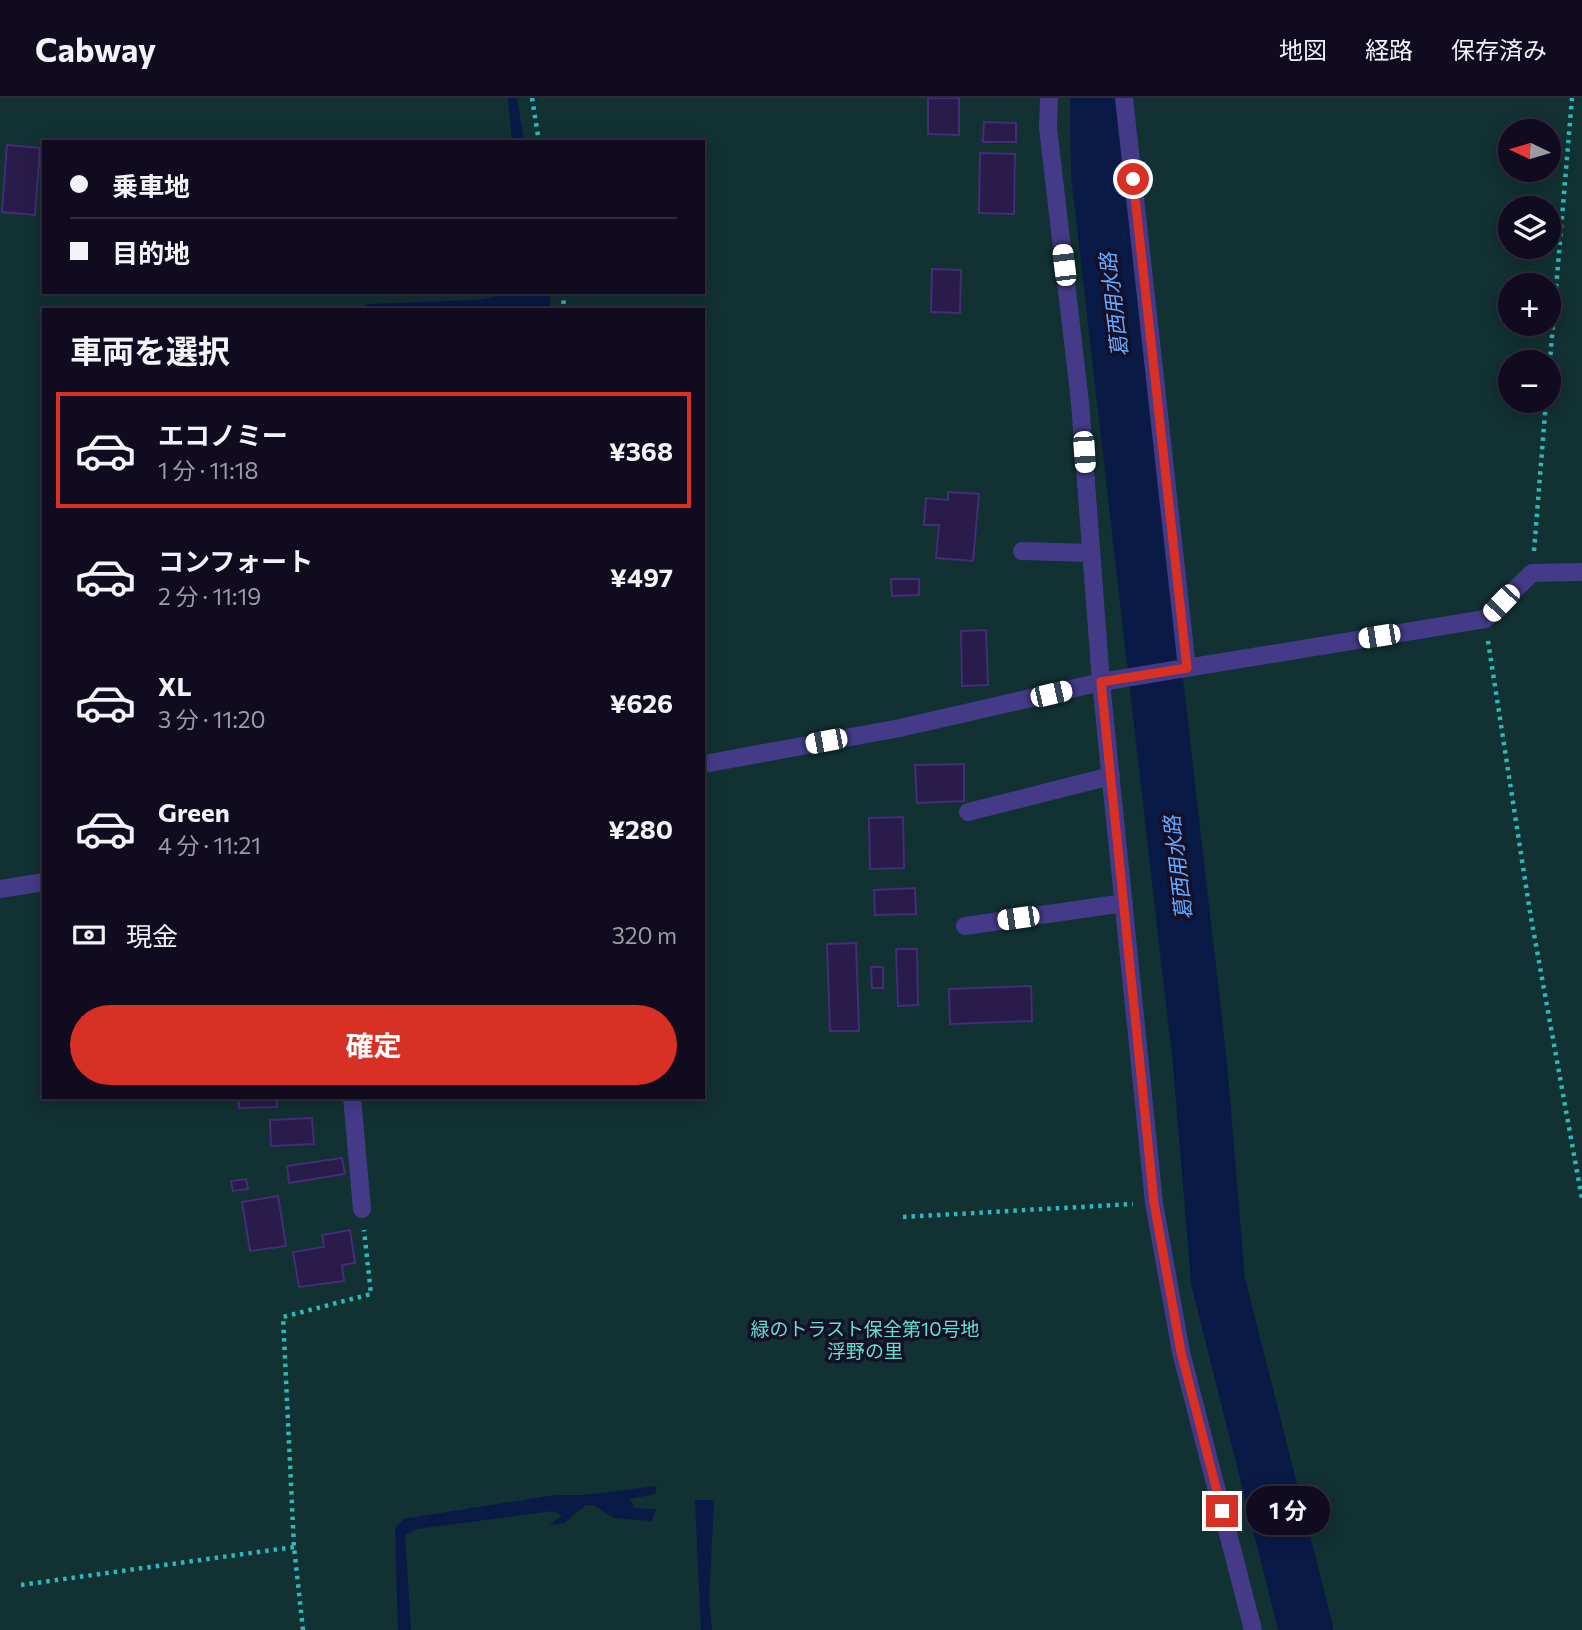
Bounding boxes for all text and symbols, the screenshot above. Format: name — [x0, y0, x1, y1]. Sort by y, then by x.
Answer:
text: Cabway — [35, 28, 156, 69]
text: 地図 — [1279, 35, 1327, 64]
text: 経路 — [1365, 35, 1413, 64]
text: 保存済み — [1451, 35, 1547, 64]
north arrow — [1498, 119, 1561, 182]
map controls — [1498, 119, 1561, 413]
route start — [1117, 163, 1149, 195]
text: 乗車地 — [112, 170, 190, 201]
button: layers — [1498, 196, 1561, 259]
text: 目的地 — [112, 237, 190, 268]
car — [1052, 243, 1077, 287]
water label: 葛西用水路 — [1094, 249, 1132, 359]
button: + — [1498, 273, 1561, 336]
text: 車両を選択 — [70, 330, 230, 370]
button: − — [1498, 350, 1561, 413]
icon: car — [74, 419, 137, 482]
text: エコノミー — [158, 419, 288, 450]
car — [1073, 430, 1096, 474]
text: ¥368 — [609, 435, 673, 466]
text: 1 分 · 11:18 — [158, 456, 258, 484]
icon: car — [74, 545, 137, 608]
text: コンフォート — [158, 545, 313, 576]
text: ¥497 — [610, 561, 673, 592]
car — [1479, 581, 1524, 625]
text: 2 分 · 11:19 — [158, 582, 261, 610]
car — [1357, 622, 1402, 650]
text: XL — [158, 670, 192, 701]
icon: car — [74, 671, 137, 734]
car — [1029, 679, 1074, 709]
text: ¥626 — [610, 687, 673, 718]
text: 3 分 · 11:20 — [158, 705, 266, 733]
car — [804, 727, 849, 755]
text: Green — [158, 796, 230, 827]
icon: car — [74, 797, 137, 860]
water label: 葛西用水路 — [1158, 812, 1196, 922]
text: ¥280 — [608, 813, 673, 844]
text: 4 分 · 11:21 — [158, 831, 261, 859]
car — [996, 905, 1041, 931]
icon: cash — [70, 916, 108, 954]
text: 現金 — [126, 920, 178, 951]
text: 320 m — [612, 921, 677, 949]
button: 確定 — [70, 1005, 677, 1085]
park label: 緑のトラスト保全第10号地 浮野の里 — [750, 1317, 980, 1362]
callout: 1 分 — [1246, 1486, 1330, 1536]
route end — [1206, 1495, 1238, 1527]
text: 1 分 — [1269, 1496, 1307, 1524]

